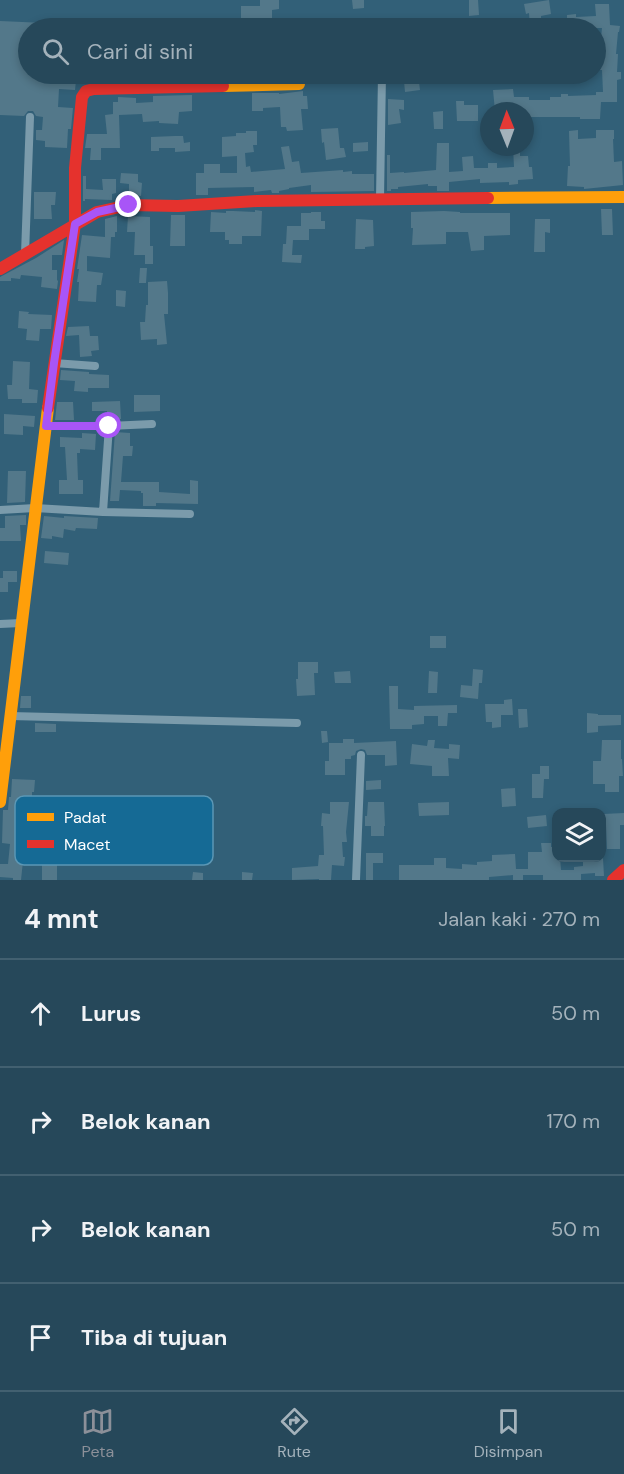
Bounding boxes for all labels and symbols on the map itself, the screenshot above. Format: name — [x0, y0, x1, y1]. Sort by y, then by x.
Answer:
north arrow — [480, 102, 534, 156]
route end — [115, 191, 141, 217]
route start — [95, 412, 121, 438]
legend — [15, 796, 213, 865]
text: Padat — [64, 807, 106, 828]
text: Macet — [64, 834, 110, 855]

